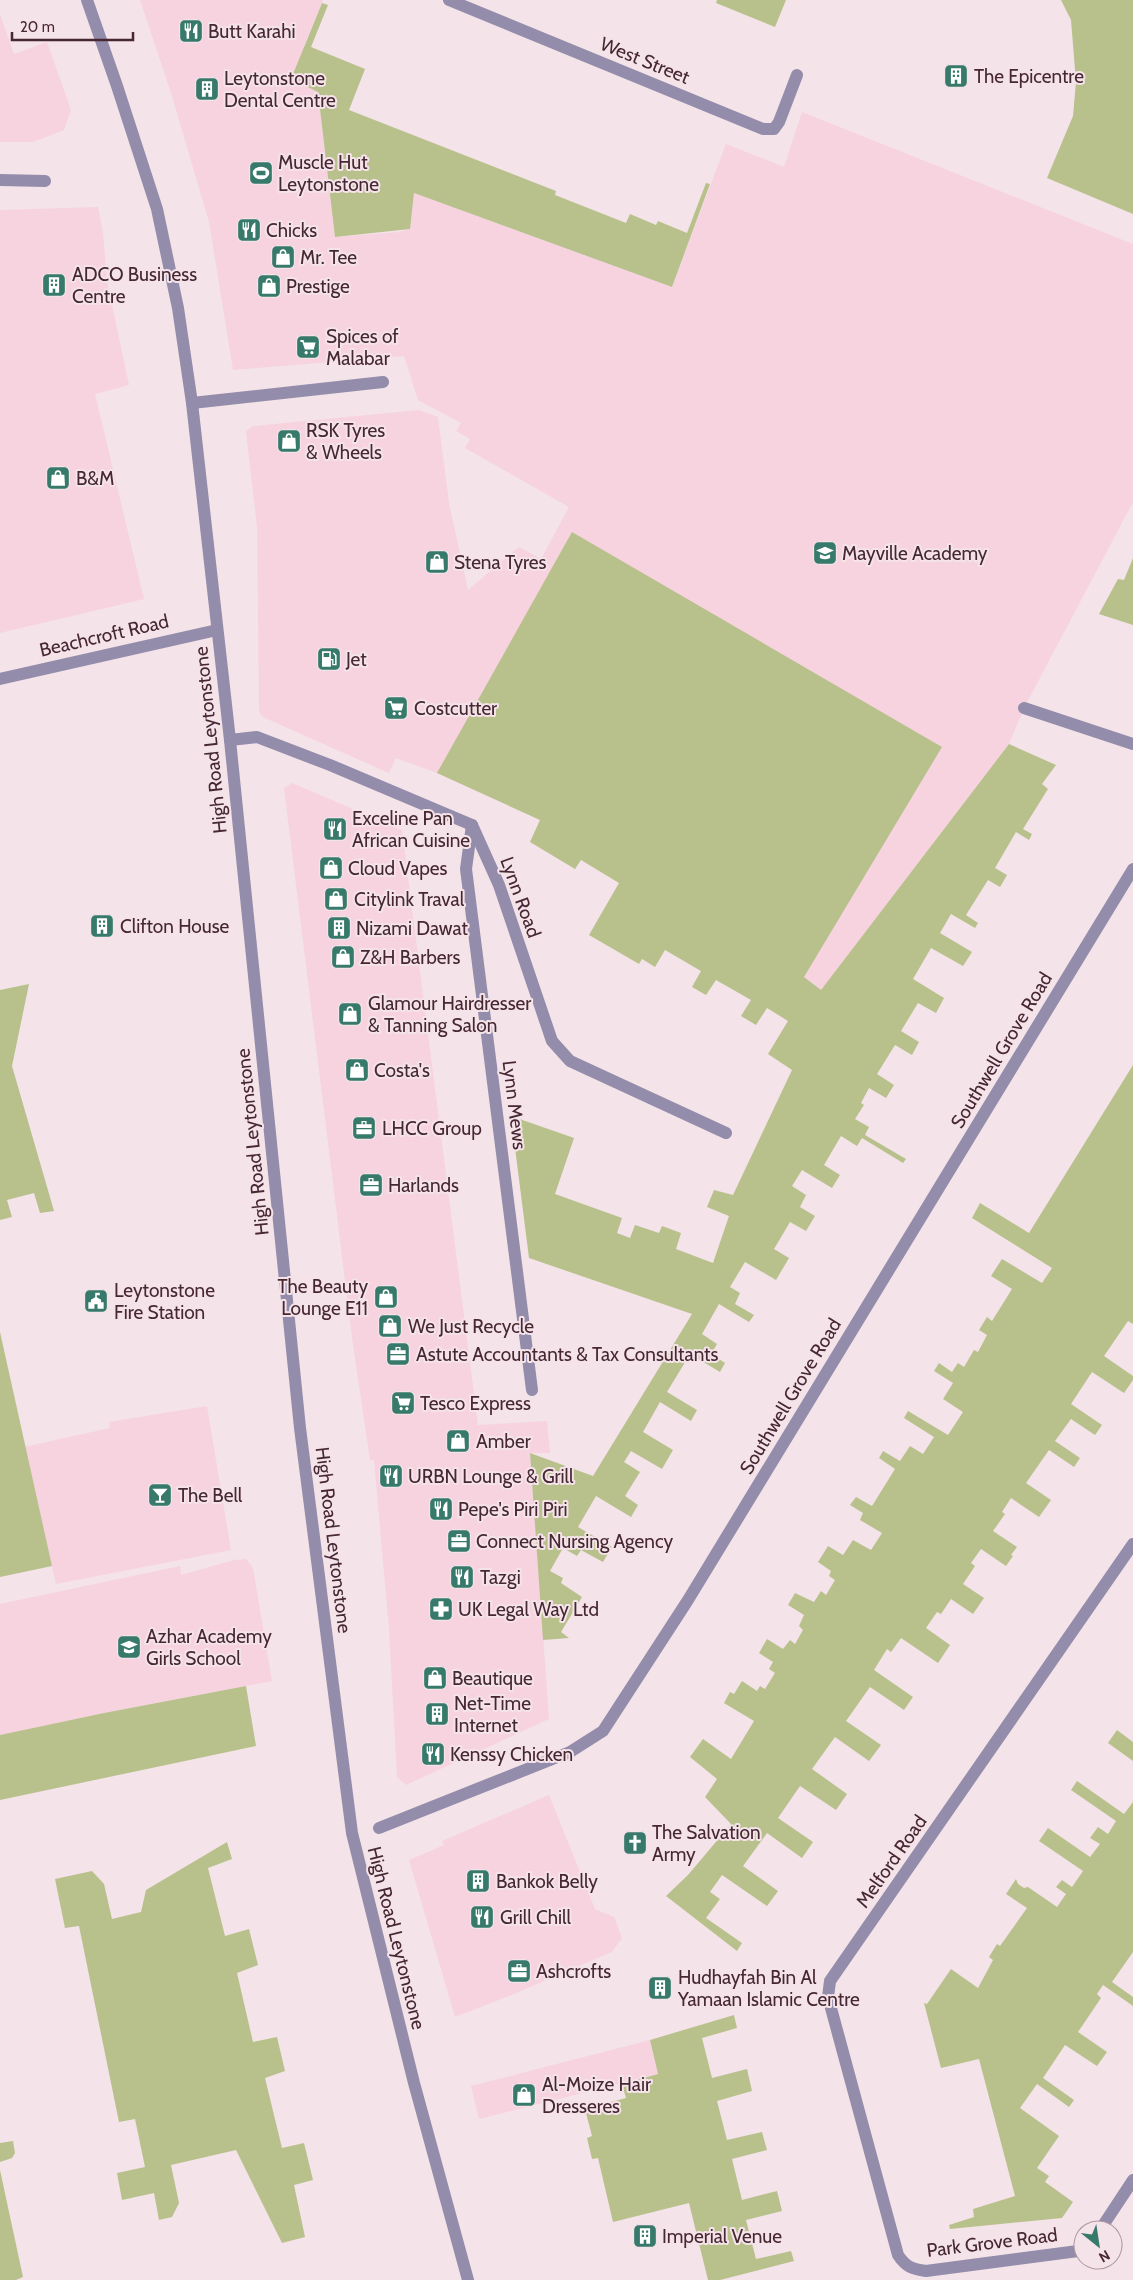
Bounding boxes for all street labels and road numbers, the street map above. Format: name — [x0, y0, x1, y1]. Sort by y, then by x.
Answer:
street label: West Street — [597, 32, 693, 89]
street label: Beachcroft Road — [37, 609, 171, 662]
street label: High Road Leytonstone — [189, 645, 232, 835]
street label: Lynn Road — [495, 854, 546, 941]
street label: Southwell Grove Road — [946, 968, 1057, 1132]
street label: High Road Leytonstone — [231, 1047, 274, 1237]
street label: Lynn Mews — [498, 1059, 531, 1151]
street label: Southwell Grove Road — [735, 1314, 846, 1478]
street label: High Road Leytonstone — [311, 1445, 356, 1635]
street label: Melford Road — [851, 1811, 932, 1912]
street label: High Road Leytonstone — [363, 1844, 430, 2032]
street label: Park Grove Road — [925, 2223, 1059, 2262]

